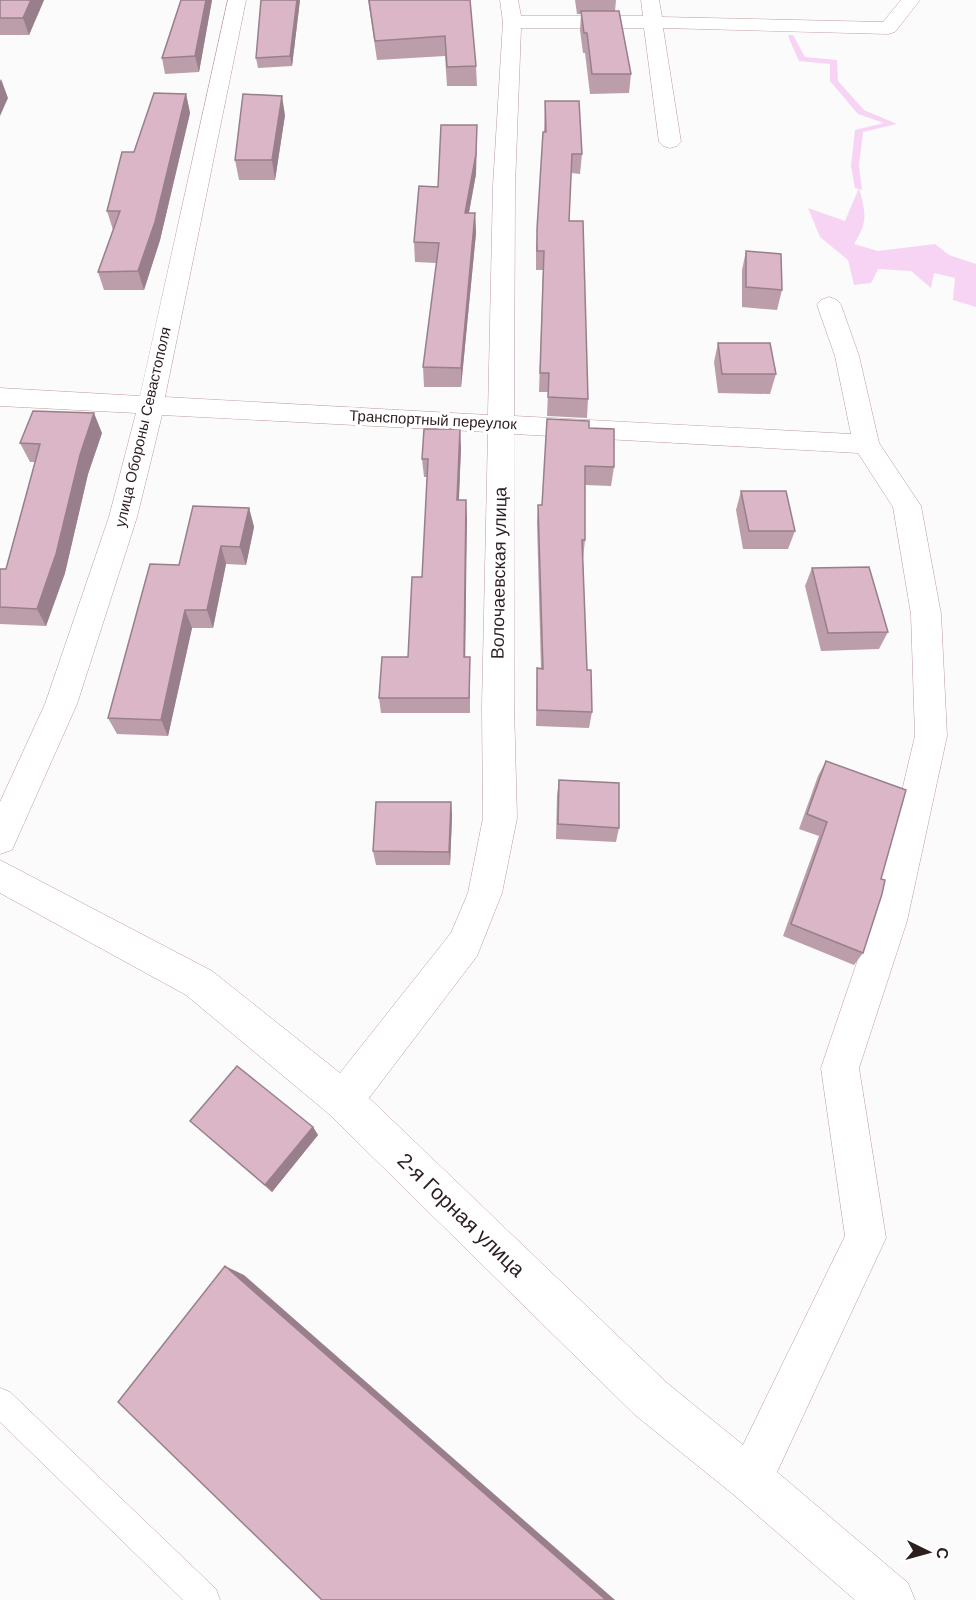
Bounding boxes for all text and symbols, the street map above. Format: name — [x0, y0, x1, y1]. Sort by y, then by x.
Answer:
street label: улица Обороны Севастополя — [111, 325, 174, 529]
street label: Транспортный переулок — [349, 407, 518, 432]
street label: Волочаевская улица — [487, 486, 511, 659]
street label: 2-я Горная улица — [393, 1148, 530, 1281]
north arrow — [898, 1522, 958, 1582]
text: С — [933, 1547, 951, 1560]

